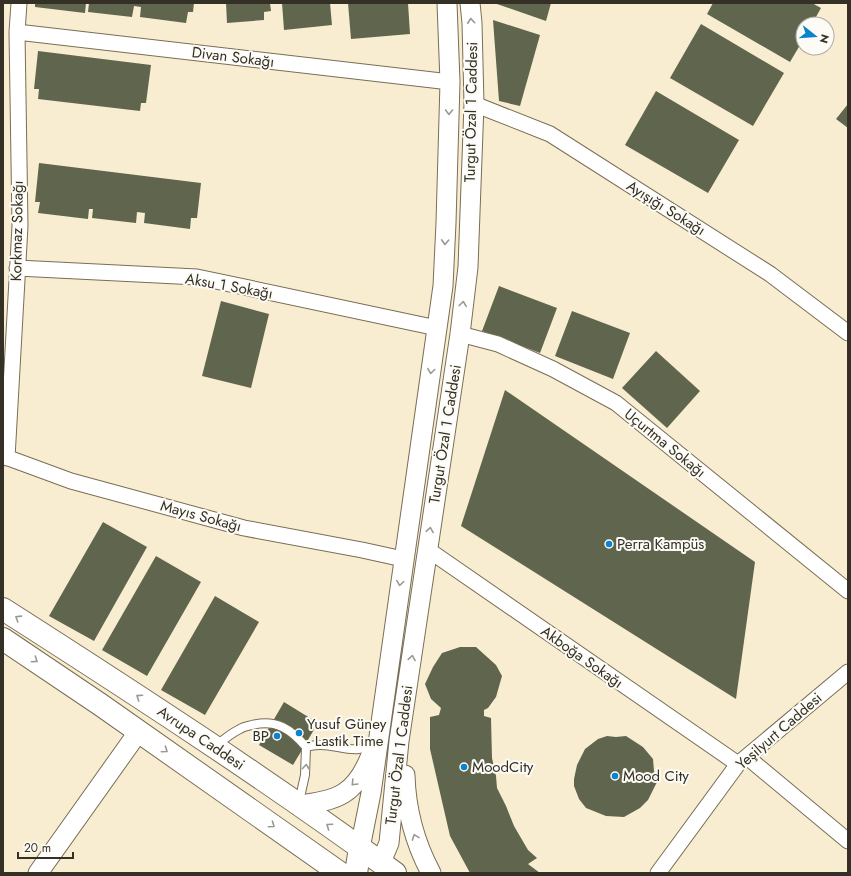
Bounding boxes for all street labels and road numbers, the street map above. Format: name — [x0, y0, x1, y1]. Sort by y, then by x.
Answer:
street label: Divan Sokağı — [190, 41, 276, 73]
street label: Turgut Özal 1 Caddesi — [459, 42, 483, 182]
street label: Ayışığı Sokağı — [622, 175, 710, 241]
street label: Korkmaz Sokağı — [5, 180, 29, 282]
street label: Aksu 1 Sokağı — [183, 267, 275, 305]
street label: Turgut Özal 1 Caddesi — [423, 363, 467, 505]
street label: Uçurtma Sokağı — [619, 403, 711, 483]
street label: Mayıs Sokağı — [158, 495, 244, 537]
street label: Akboğa Sokağı — [536, 620, 628, 694]
street label: Turgut Özal 1 Caddesi — [380, 684, 418, 826]
street label: Yeşilyurt Caddesi — [731, 687, 827, 775]
street label: Avrupa Caddesi — [153, 701, 249, 775]

